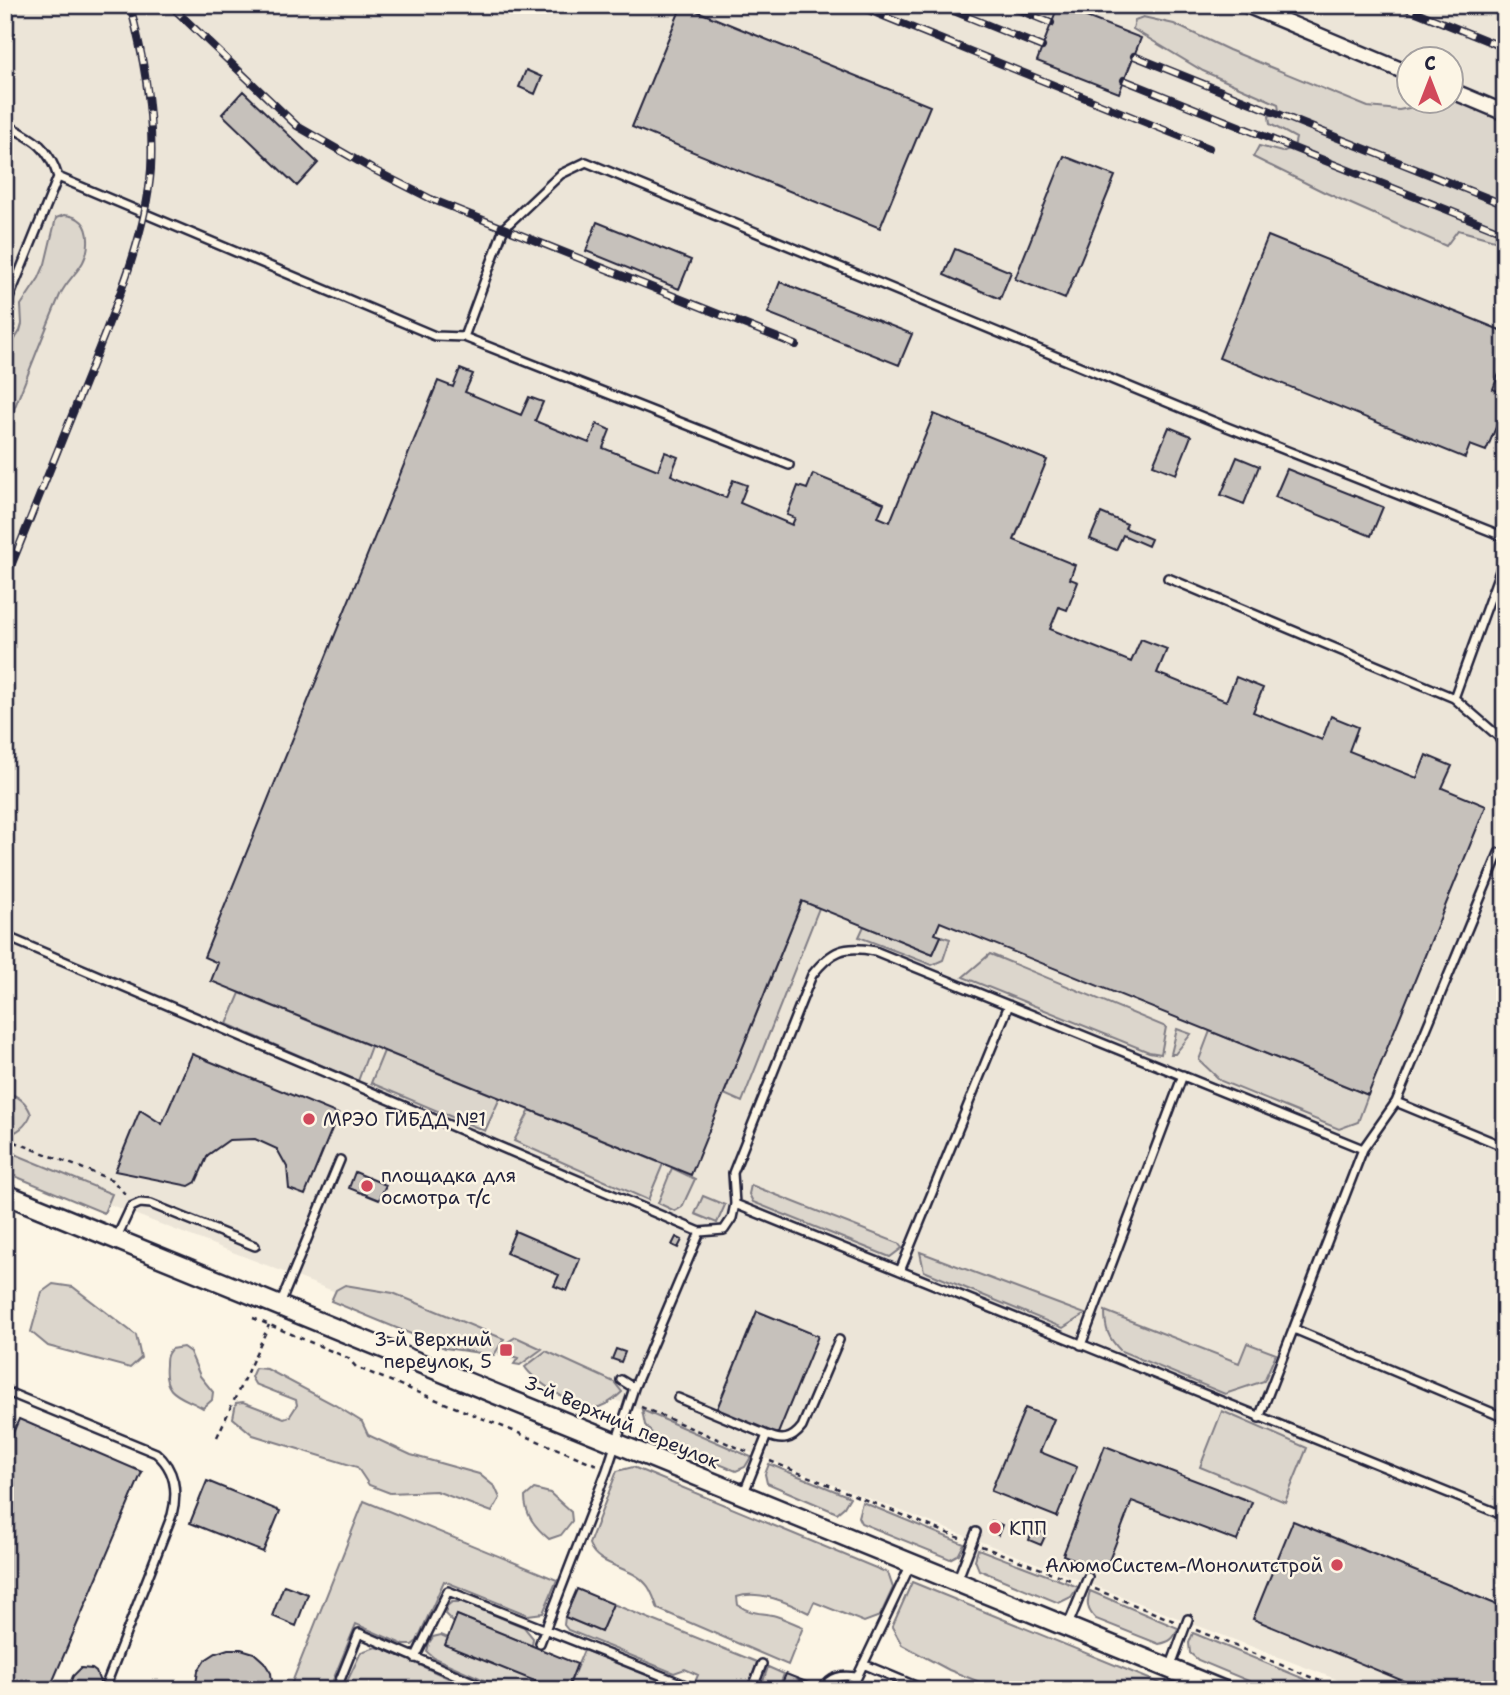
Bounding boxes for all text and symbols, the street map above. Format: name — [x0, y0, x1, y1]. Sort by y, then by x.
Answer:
north arrow — [1394, 46, 1464, 116]
text: С — [1424, 51, 1436, 76]
place label: МРЭО ГИБДД №1 — [323, 1107, 486, 1132]
marker: МРЭО ГИБДД №1 — [301, 1111, 317, 1127]
place label: площадка для осмотра т/с — [381, 1163, 516, 1210]
marker: площадка для осмотра т/с — [359, 1178, 375, 1194]
place label: 3-й Верхний переулок, 5 — [374, 1327, 492, 1374]
marker: 3-й Верхний переулок, 5 — [498, 1342, 514, 1358]
street label: 3-й Верхний переулок — [520, 1369, 724, 1475]
place label: КПП — [1009, 1516, 1047, 1541]
marker: КПП — [987, 1520, 1003, 1536]
place label: АлюмоСистем-Монолитстрой — [1045, 1553, 1323, 1578]
marker: АлюмоСистем-Монолитстрой — [1329, 1557, 1345, 1573]

